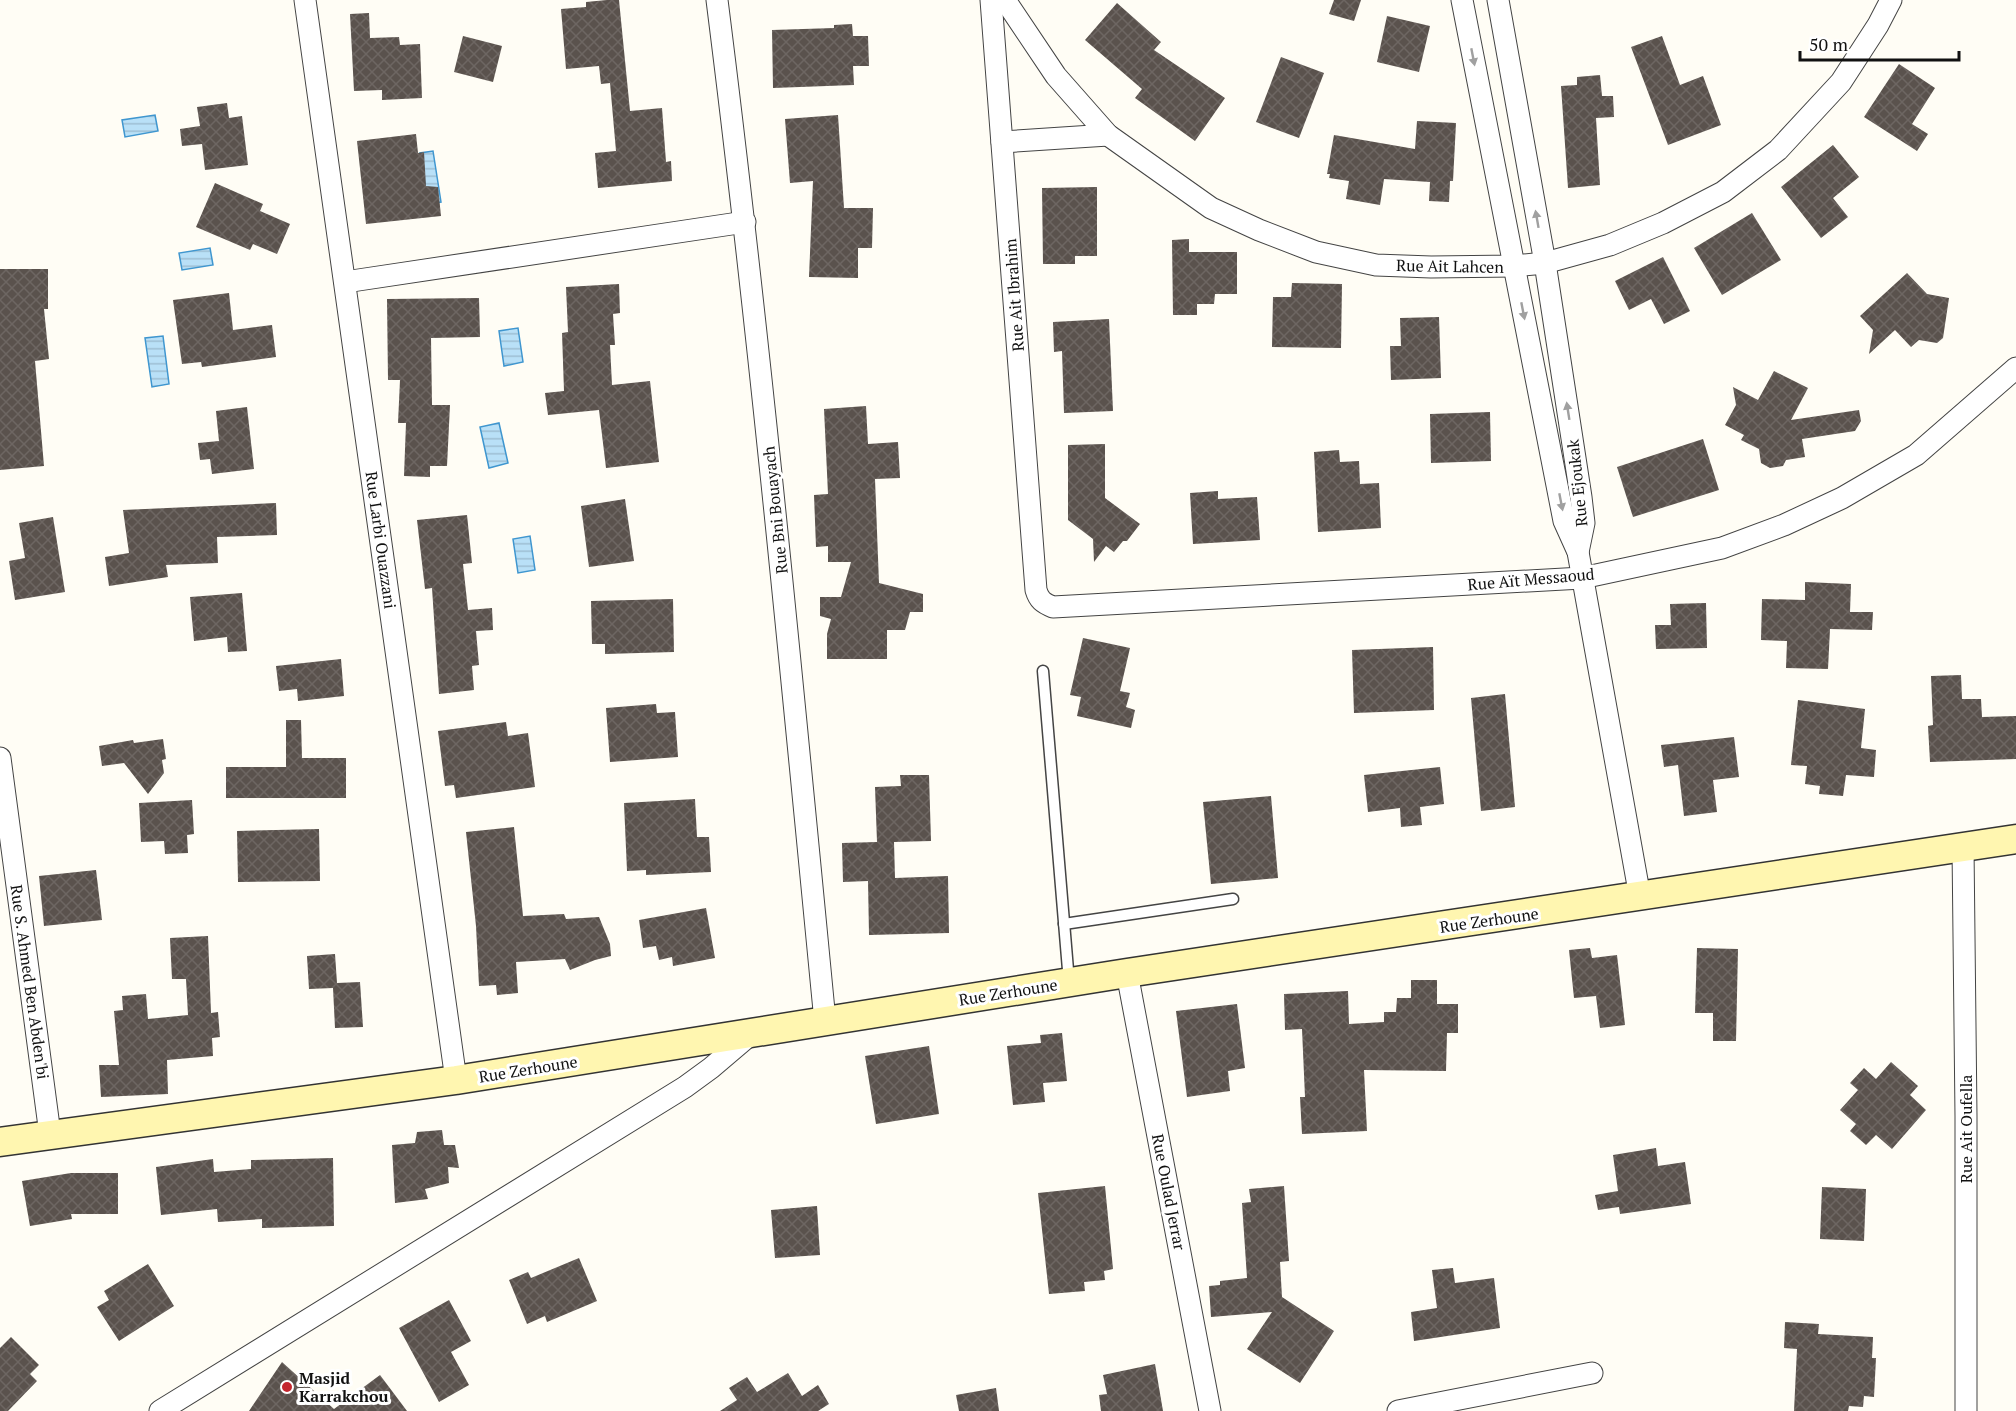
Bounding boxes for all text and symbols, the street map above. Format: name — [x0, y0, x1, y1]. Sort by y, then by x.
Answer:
scale bar — [1800, 24, 1959, 62]
text: 50 m — [1809, 32, 1849, 56]
one-way arrow — [1469, 48, 1478, 67]
one-way arrow — [1532, 209, 1541, 228]
street label: Rue Ait Ibrahim — [999, 238, 1029, 352]
street label: Rue Ait Lahcen — [1396, 254, 1504, 278]
one-way arrow — [1519, 301, 1528, 320]
one-way arrow — [1563, 401, 1572, 420]
street label: Rue Ejoukak — [1561, 437, 1593, 528]
street label: Rue Bni Bouayach — [757, 444, 793, 575]
street label: Rue Larbi Ouazzani — [360, 470, 402, 610]
one-way arrow — [1557, 493, 1566, 512]
street label: Rue Aït Messaoud — [1467, 562, 1596, 596]
street label: Rue S. Ahmed Ben Abden'bi — [5, 883, 55, 1081]
street label: Rue Zerhoune — [1438, 902, 1540, 938]
street label: Rue Zerhoune — [957, 973, 1059, 1011]
street label: Rue Zerhoune — [477, 1050, 579, 1088]
street label: Rue Ait Oufella — [1955, 1075, 1977, 1183]
street label: Rue Oulad Jerrar — [1147, 1132, 1191, 1253]
place label: Masjid Karrakchou — [299, 1367, 389, 1407]
marker: Masjid Karrakchou — [280, 1380, 294, 1394]

